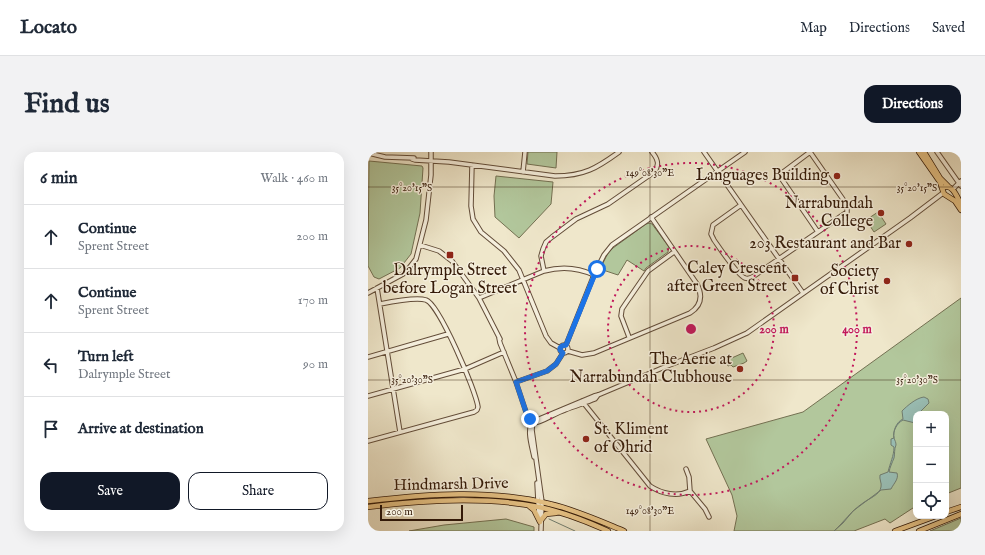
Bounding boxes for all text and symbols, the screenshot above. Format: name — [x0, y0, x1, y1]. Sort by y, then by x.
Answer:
text: Locato — [20, 16, 77, 40]
text: Map — [800, 19, 827, 37]
text: Directions — [849, 19, 910, 37]
text: Saved — [932, 19, 965, 37]
button: Directions — [864, 85, 961, 123]
text: Find us — [24, 87, 110, 122]
place label: Languages Building — [696, 166, 829, 186]
text: 149°08'30"E — [626, 167, 674, 180]
text: 6 min — [40, 168, 78, 189]
text: Walk · 460 m — [261, 170, 328, 187]
marker: Languages Building — [832, 171, 842, 181]
text: 35°20'15"S — [392, 182, 432, 195]
text: 35°20'15"S — [897, 182, 937, 195]
place label: Narrabundah College — [785, 194, 873, 232]
marker: Narrabundah College — [876, 208, 886, 218]
text: Continue — [78, 219, 136, 238]
icon: ahead — [40, 226, 62, 248]
text: 200 m — [296, 228, 328, 245]
place label: 203 Restaurant and Bar — [749, 234, 901, 254]
text: Sprent Street — [78, 238, 149, 255]
marker: 203 Restaurant and Bar — [904, 239, 914, 249]
marker: Dalrymple Street before Logan Street — [445, 250, 455, 260]
place label: Caley Crescent after Green Street — [667, 259, 788, 297]
route start — [588, 260, 606, 278]
place label: Dalrymple Street before Logan Street — [383, 261, 518, 299]
place label: Society of Christ — [820, 262, 880, 300]
marker: Caley Crescent after Green Street — [790, 273, 800, 283]
marker: Society of Christ — [882, 276, 892, 286]
text: Continue — [78, 283, 136, 302]
icon: ahead — [40, 290, 62, 312]
text: 170 m — [298, 292, 328, 309]
text: Sprent Street — [78, 302, 149, 319]
centre of rings — [684, 322, 698, 336]
text: 200 m — [759, 322, 789, 337]
text: 400 m — [842, 322, 873, 337]
text: Turn left — [78, 347, 134, 366]
place label: The Aerie at Narrabundah Clubhouse — [569, 350, 733, 388]
icon: left — [40, 354, 62, 376]
text: 90 m — [303, 356, 328, 373]
marker: The Aerie at Narrabundah Clubhouse — [735, 364, 745, 374]
text: Dalrymple Street — [78, 366, 170, 383]
text: 35°20'30"S — [391, 374, 433, 387]
text: 35°20'30"S — [896, 374, 938, 387]
route end — [521, 410, 539, 428]
map controls — [913, 411, 949, 519]
button: + — [913, 411, 949, 447]
icon: arrive — [40, 418, 62, 440]
text: Arrive at destination — [78, 419, 204, 438]
place label: St. Kliment of Ohrid — [594, 420, 669, 458]
marker: St. Kliment of Ohrid — [581, 434, 591, 444]
button: − — [913, 447, 949, 483]
button: Save — [40, 472, 180, 510]
button: Share — [188, 472, 328, 510]
street label: Hindmarsh Drive — [393, 474, 509, 496]
button: locate — [913, 483, 949, 519]
scale bar — [380, 503, 463, 522]
text: 200 m — [386, 505, 413, 519]
text: 149°08'30"E — [626, 505, 674, 518]

